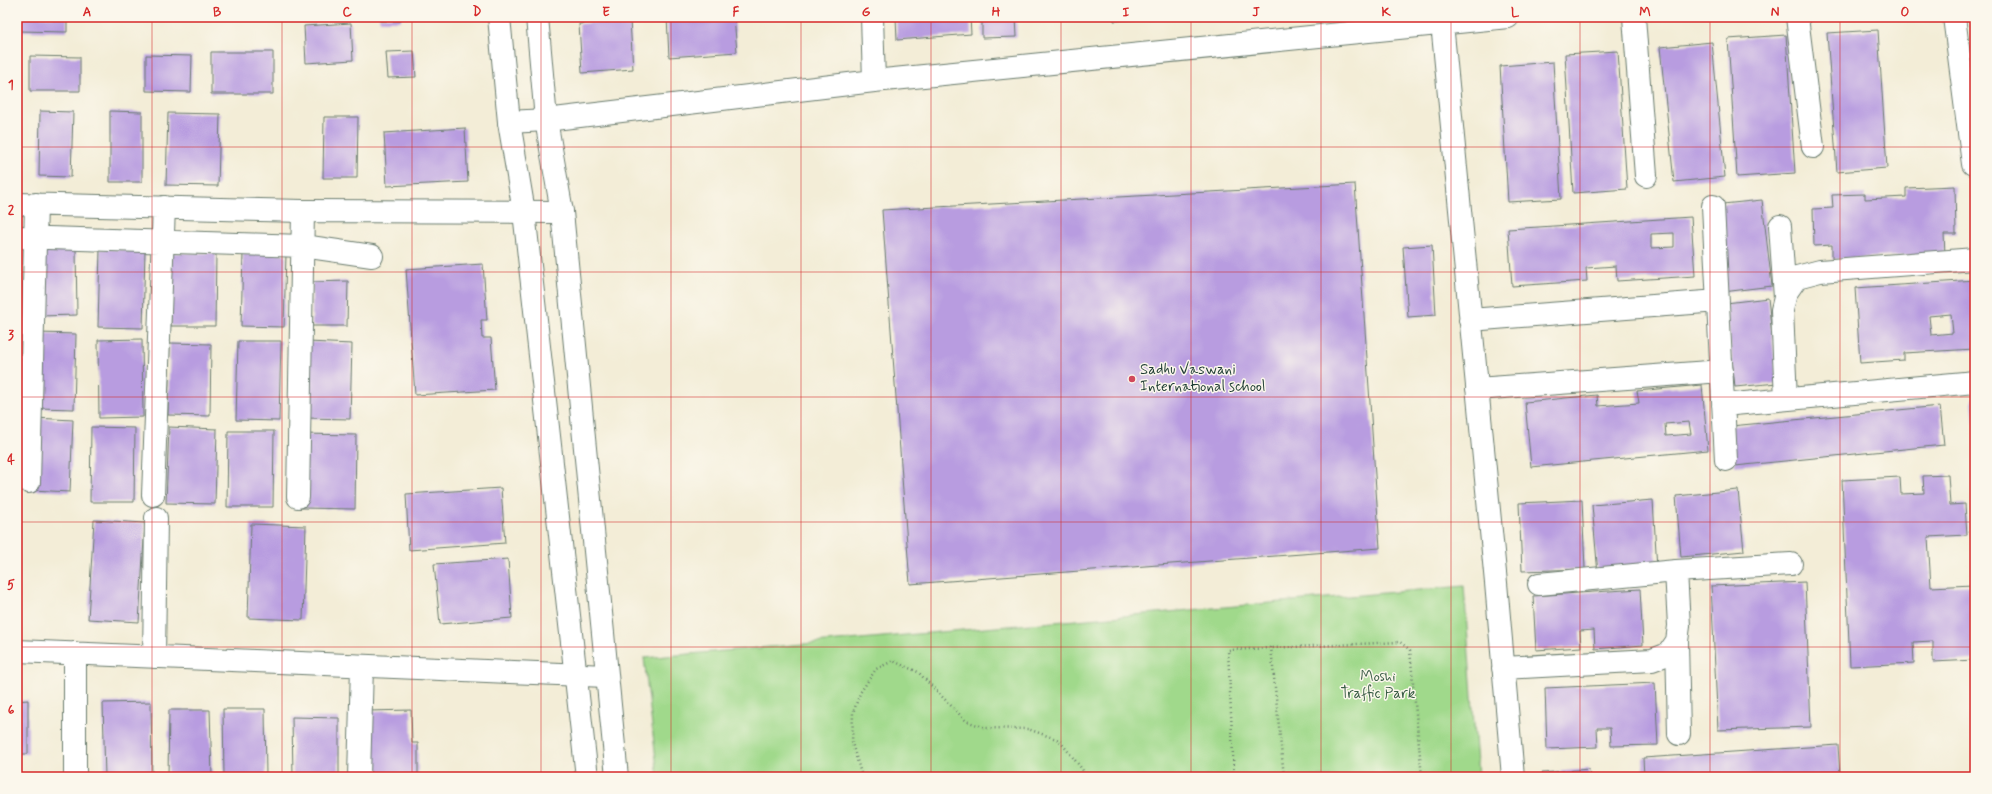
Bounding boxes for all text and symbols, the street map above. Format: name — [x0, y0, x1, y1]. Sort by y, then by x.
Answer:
text: A — [83, 4, 91, 21]
text: B — [213, 4, 222, 21]
text: C — [342, 4, 352, 21]
text: D — [473, 4, 482, 21]
text: E — [602, 4, 610, 21]
text: F — [733, 4, 740, 21]
text: G — [862, 4, 871, 21]
text: H — [992, 4, 1001, 21]
text: I — [1123, 4, 1130, 21]
text: J — [1252, 4, 1260, 21]
text: K — [1381, 4, 1391, 21]
text: L — [1511, 4, 1520, 21]
text: M — [1639, 4, 1651, 21]
text: N — [1771, 4, 1780, 21]
text: O — [1901, 4, 1910, 21]
text: 1 — [8, 77, 14, 94]
text: 2 — [8, 202, 15, 219]
text: 3 — [8, 327, 14, 344]
place label: Sadhu Vaswani International school — [1140, 360, 1266, 397]
marker: Sadhu Vaswani International school — [1127, 374, 1137, 384]
text: 4 — [7, 452, 15, 469]
text: 5 — [7, 577, 15, 594]
park label: Moshi Traffic Park — [1341, 667, 1416, 704]
text: 6 — [8, 702, 15, 719]

